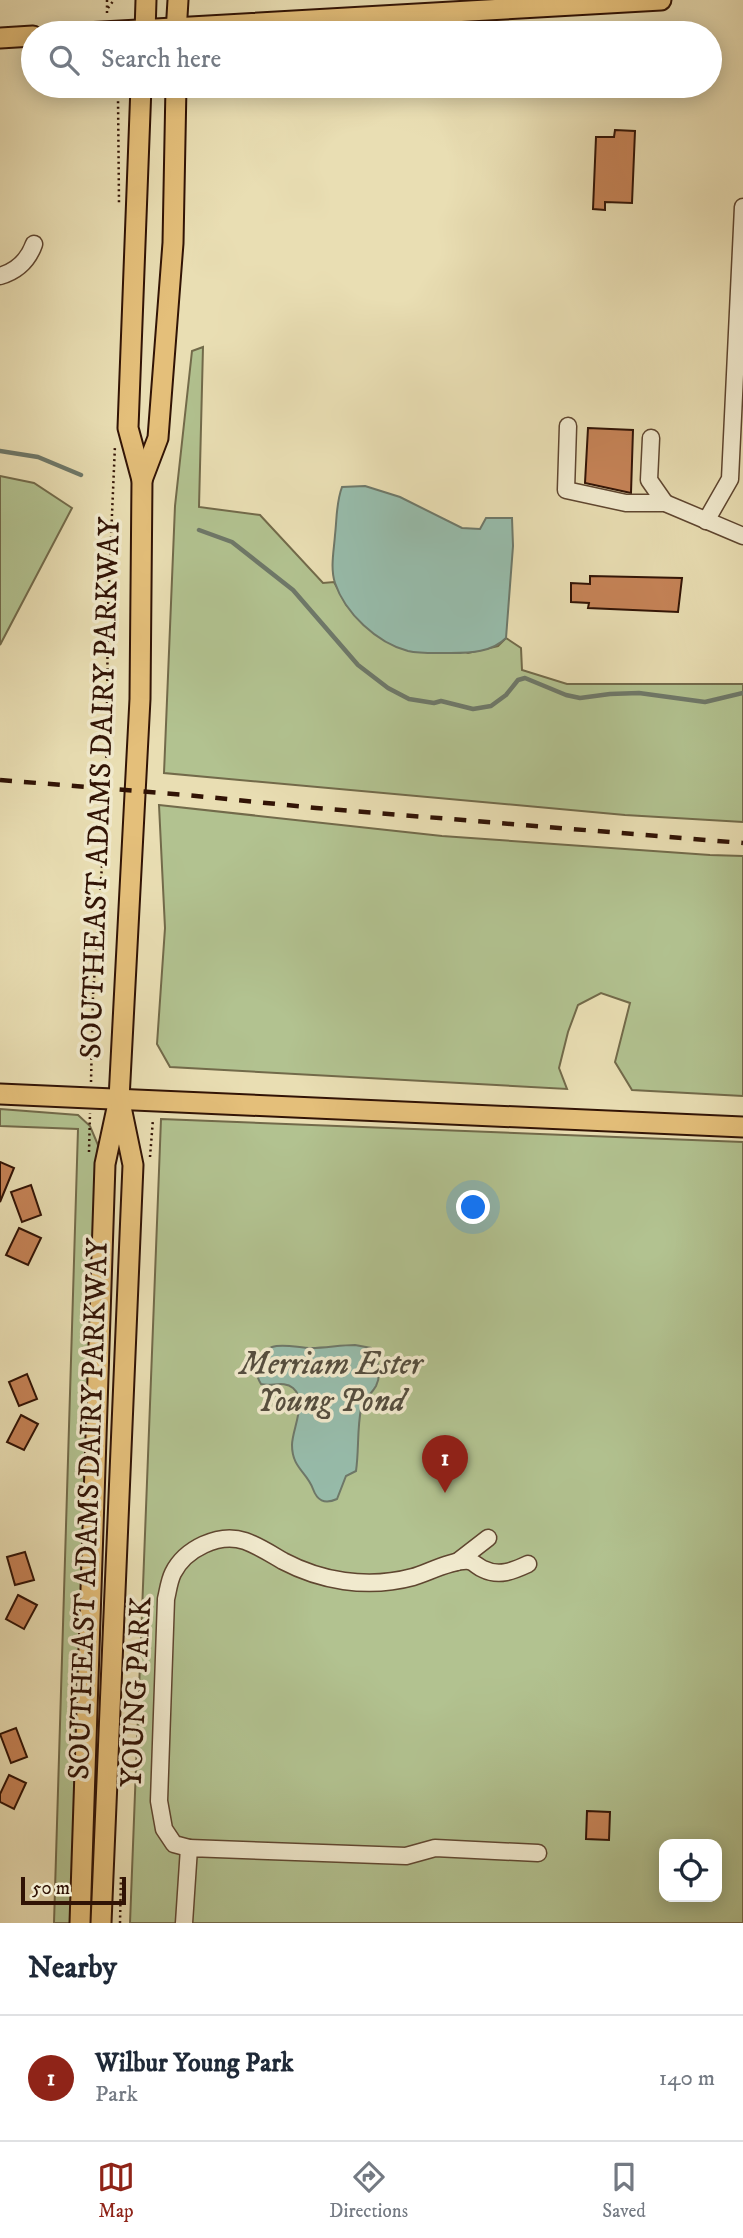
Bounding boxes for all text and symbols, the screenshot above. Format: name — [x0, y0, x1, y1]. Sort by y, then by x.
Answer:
search box — [21, 21, 722, 98]
icon: search — [45, 41, 83, 79]
text: Search here — [101, 43, 221, 76]
street label: SOUTHEAST ADAMS DAIRY PARKWAY — [73, 515, 129, 1059]
your location — [456, 1190, 490, 1224]
street label: SOUTHEAST ADAMS DAIRY PARKWAY — [61, 1236, 117, 1780]
water label: Merriam Ester Young Pond — [238, 1345, 425, 1422]
pin: 1 — [422, 1435, 468, 1493]
street label: YOUNG PARK — [114, 1596, 160, 1788]
map controls — [659, 1839, 722, 1902]
button: locate — [659, 1839, 722, 1902]
scale bar — [21, 1874, 126, 1906]
text: 50 m — [32, 1877, 70, 1900]
text: Nearby — [28, 1950, 117, 1987]
text: Wilbur Young Park — [95, 2047, 294, 2080]
text: 1 — [47, 2064, 55, 2093]
text: 140 m — [659, 2064, 715, 2093]
text: Park — [95, 2080, 138, 2109]
tab: Map — [97, 2158, 135, 2223]
tab: Directions — [329, 2158, 408, 2223]
tab: Saved — [602, 2158, 646, 2223]

